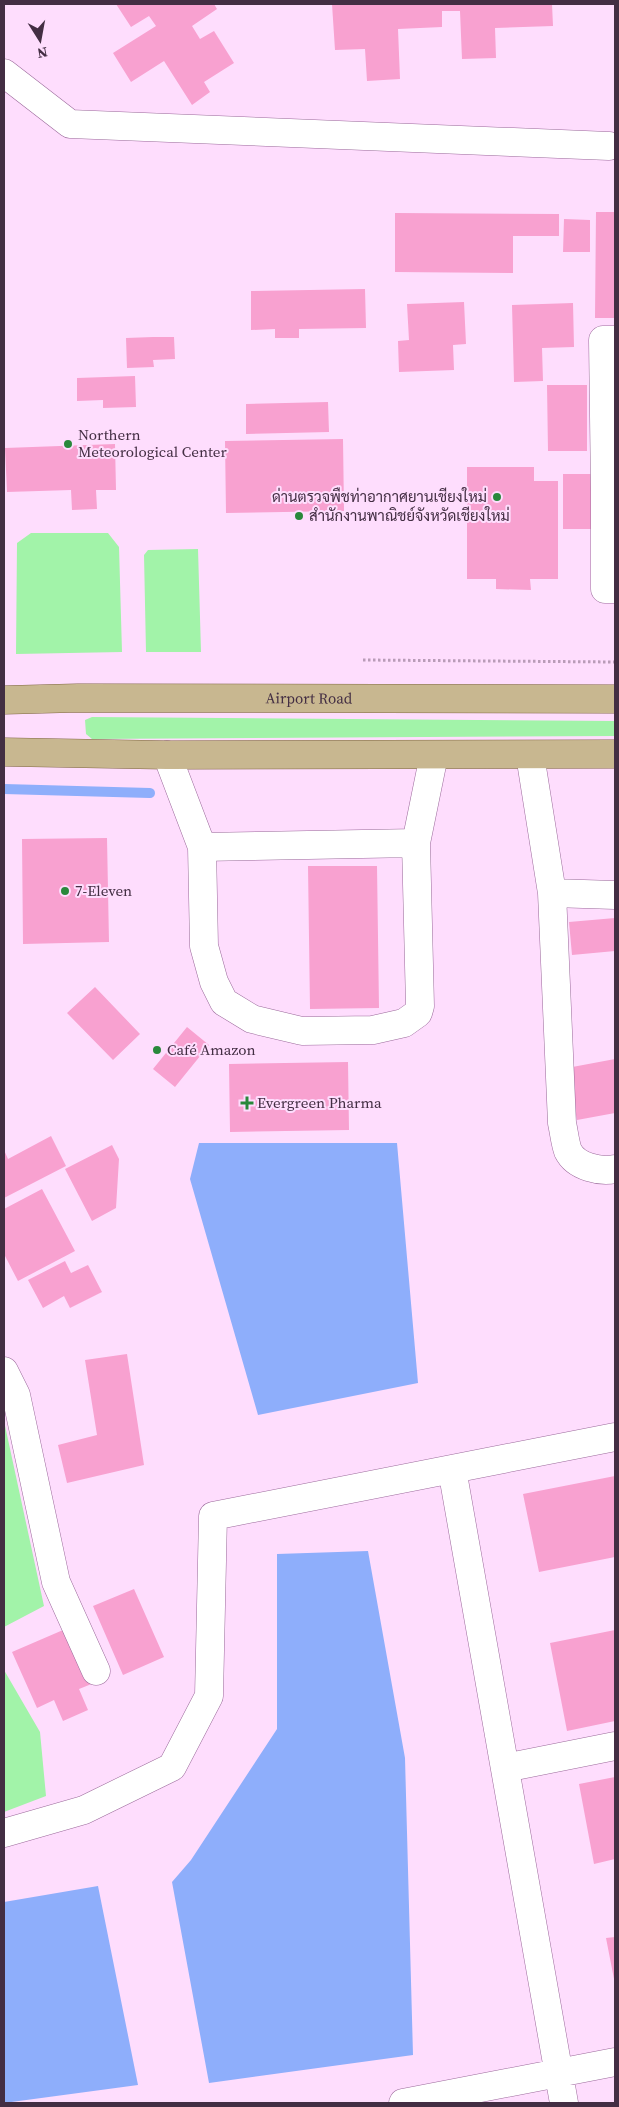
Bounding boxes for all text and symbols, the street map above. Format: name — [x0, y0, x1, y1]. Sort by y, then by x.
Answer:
north arrow — [15, 15, 65, 65]
text: N — [36, 42, 49, 64]
place label: Northern Meteorological Center — [78, 424, 227, 462]
marker: Northern Meteorological Center — [62, 438, 74, 450]
place label: ด่านตรวจพืชท่าอากาศยานเชียงใหม่ — [272, 486, 487, 507]
marker: ด่านตรวจพืชท่าอากาศยานเชียงใหม่ — [491, 491, 503, 503]
place label: สำนักงานพาณิชย์จังหวัดเชียงใหม่ — [309, 505, 510, 526]
marker: สำนักงานพาณิชย์จังหวัดเชียงใหม่ — [293, 510, 305, 522]
street label: Airport Road — [266, 687, 353, 709]
place label: 7-Eleven — [75, 880, 132, 901]
marker: 7-Eleven — [59, 885, 71, 897]
place label: Café Amazon — [167, 1039, 256, 1060]
marker: Café Amazon — [151, 1044, 163, 1056]
place label: Evergreen Pharma — [257, 1092, 382, 1113]
marker: Evergreen Pharma — [241, 1097, 253, 1109]

